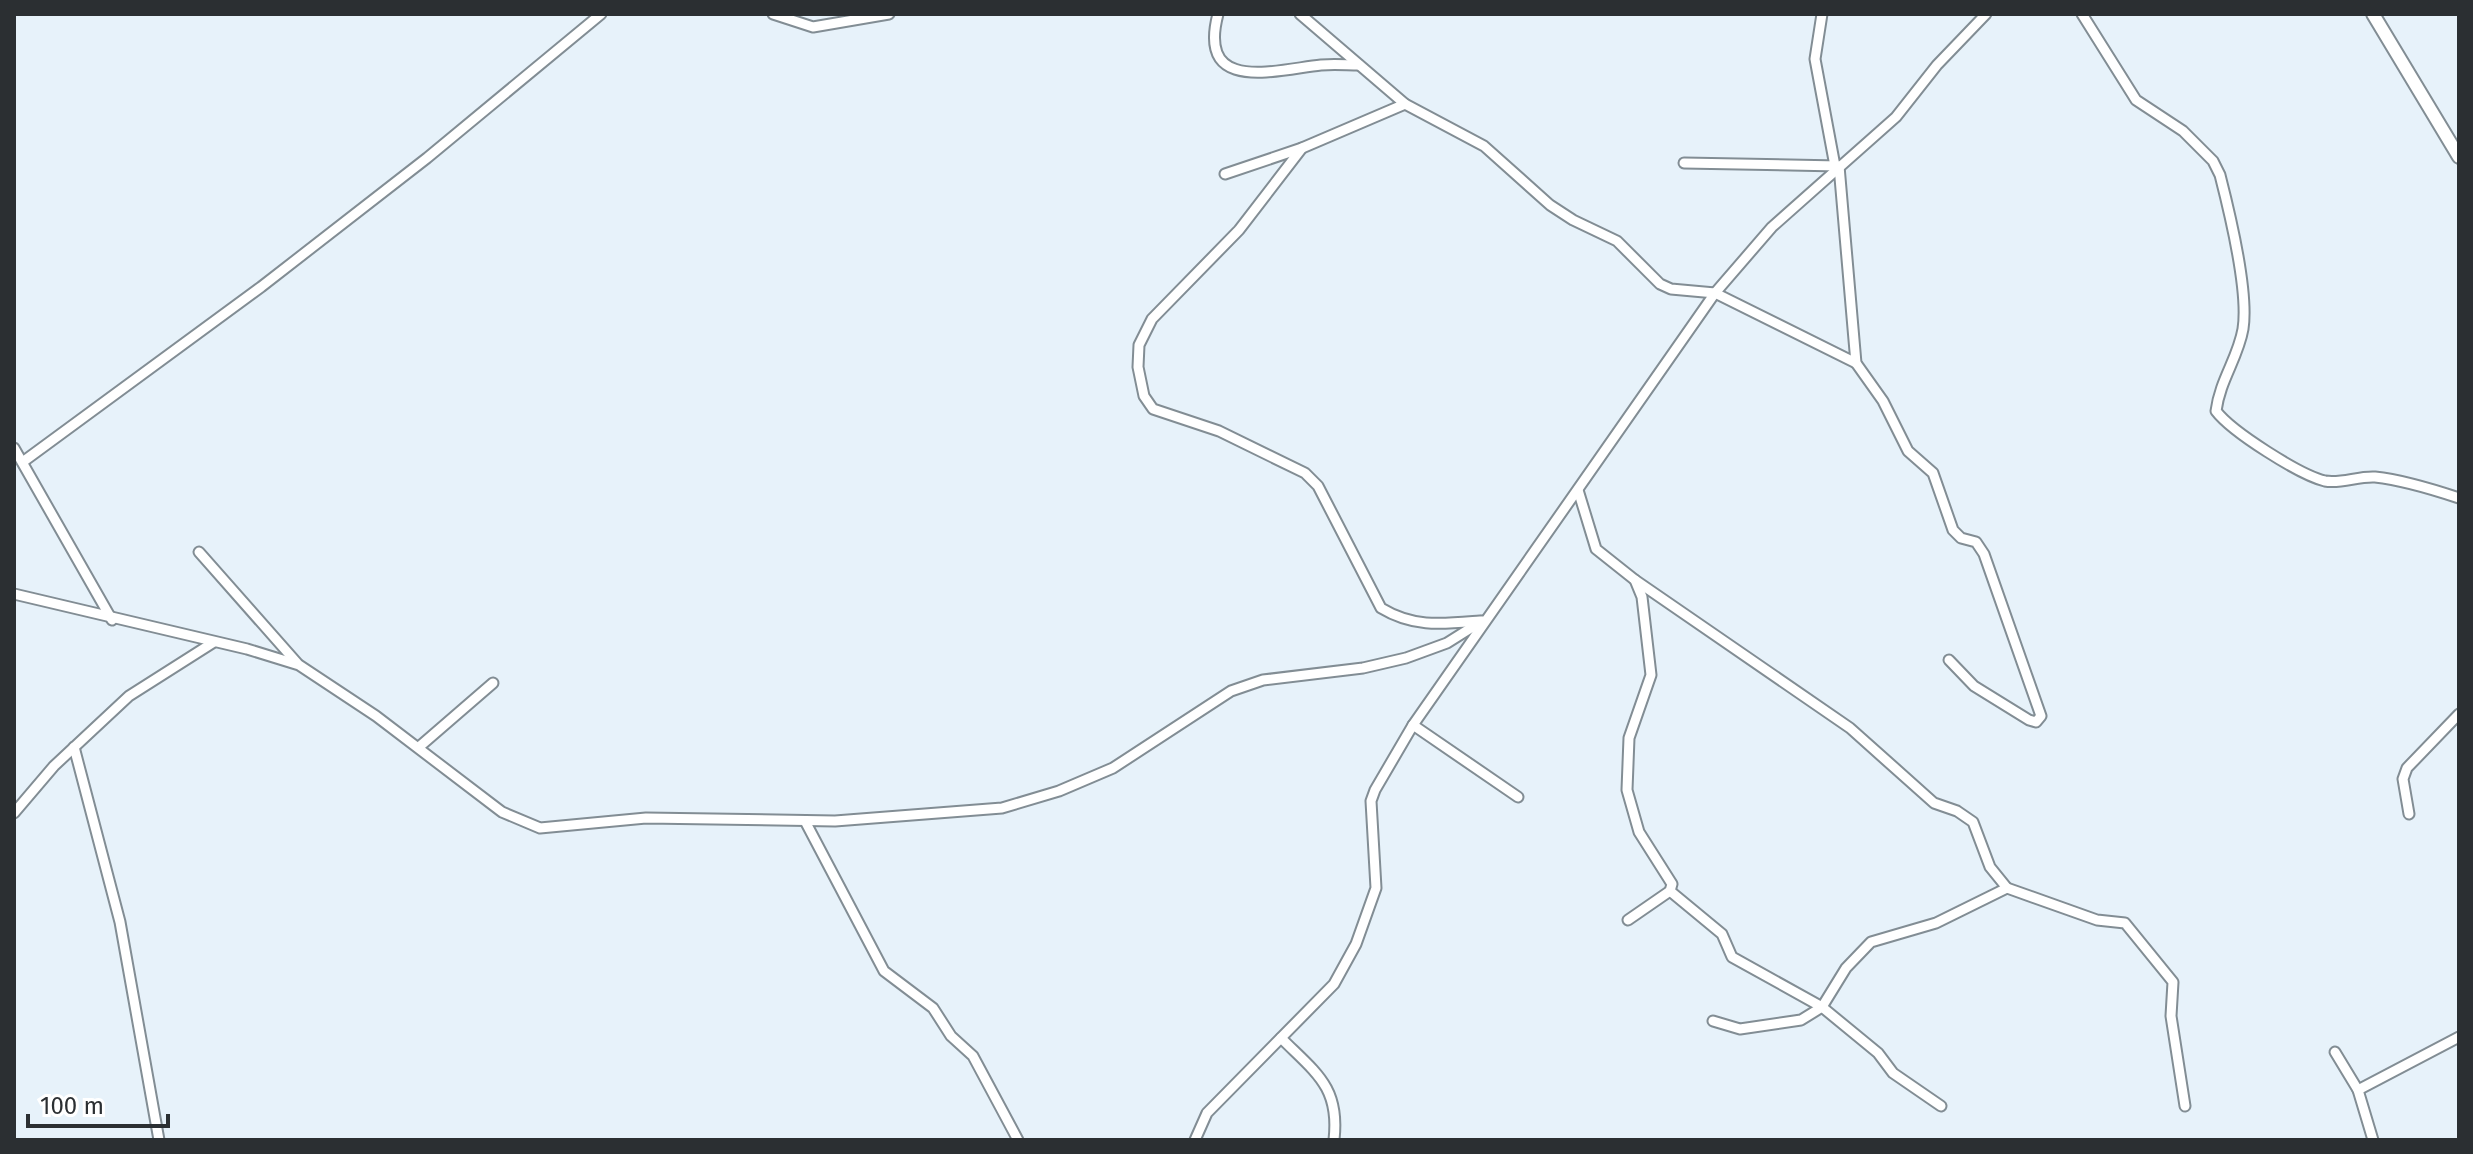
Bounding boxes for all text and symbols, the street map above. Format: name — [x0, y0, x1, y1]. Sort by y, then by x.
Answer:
scale bar — [28, 1078, 168, 1128]
text: 100 m — [40, 1092, 104, 1120]

